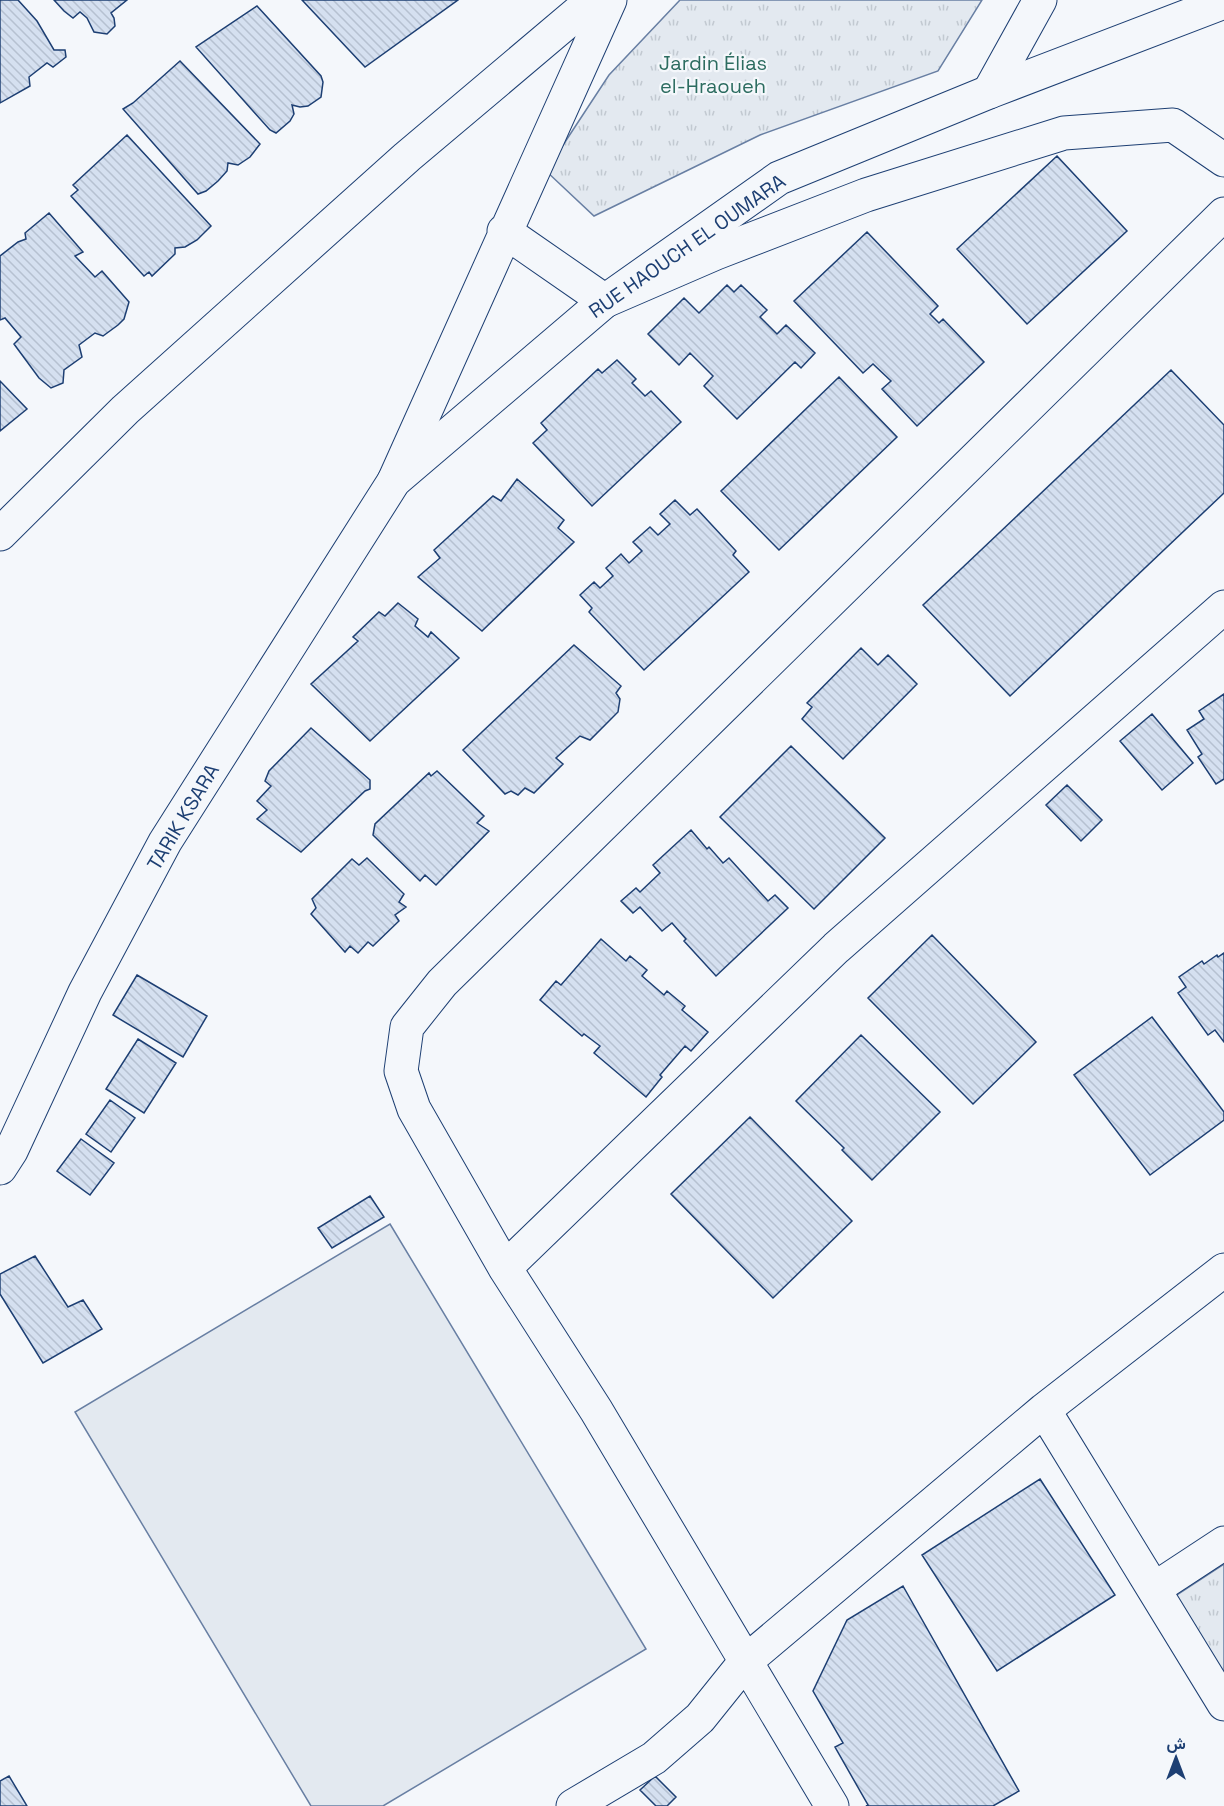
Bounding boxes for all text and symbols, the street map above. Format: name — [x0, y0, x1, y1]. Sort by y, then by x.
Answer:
park label: Jardin Élias el-Hraoueh — [659, 50, 767, 99]
street label: RUE HAOUCH EL OUMARA — [584, 168, 791, 324]
street label: TARIK KSARA — [141, 759, 225, 875]
north arrow — [1146, 1728, 1206, 1788]
text: ش — [1166, 1733, 1186, 1754]

